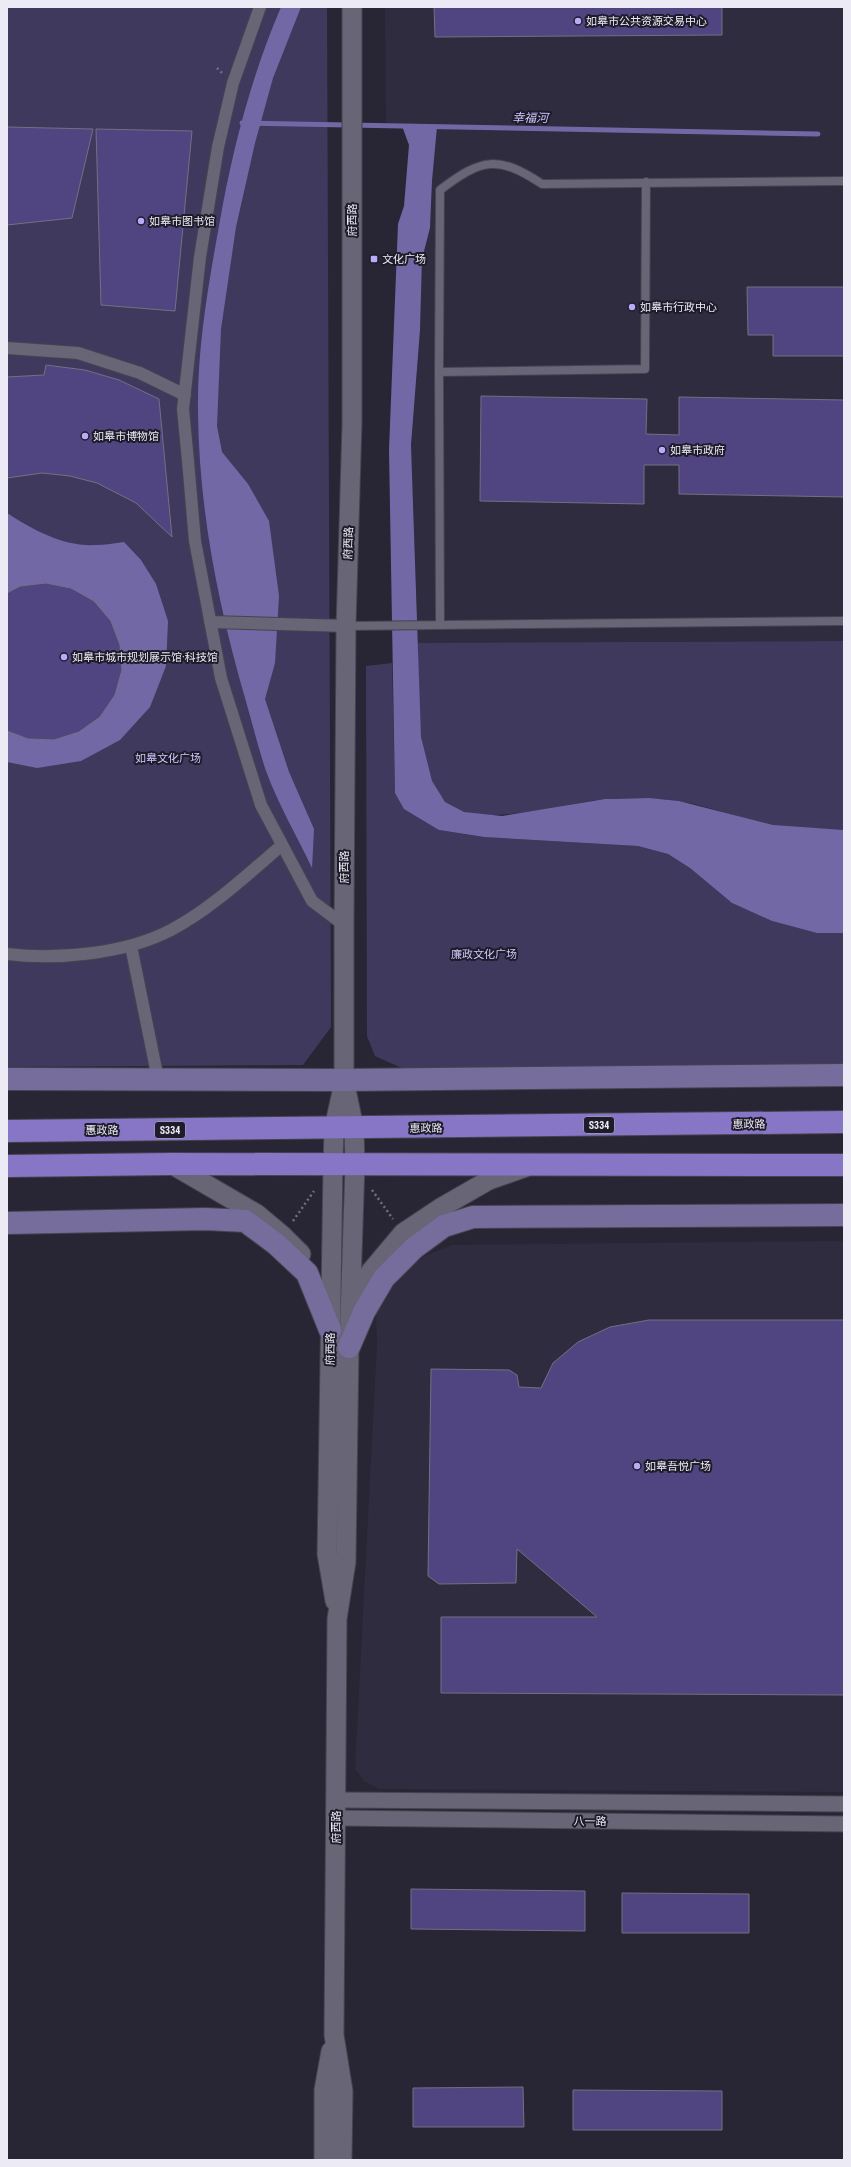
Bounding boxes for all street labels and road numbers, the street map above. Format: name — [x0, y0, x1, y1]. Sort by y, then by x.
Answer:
street label: 府西路 — [346, 204, 359, 237]
street label: 府西路 — [341, 526, 356, 560]
street label: 府西路 — [338, 851, 351, 884]
road number: S334 — [584, 1117, 614, 1133]
street label: 惠政路 — [732, 1118, 766, 1131]
road number: S334 — [155, 1122, 185, 1138]
street label: 惠政路 — [409, 1122, 443, 1135]
street label: 惠政路 — [86, 1124, 119, 1137]
street label: 府西路 — [324, 1332, 337, 1366]
street label: 府西路 — [330, 1811, 343, 1844]
street label: 八一路 — [573, 1815, 607, 1828]

